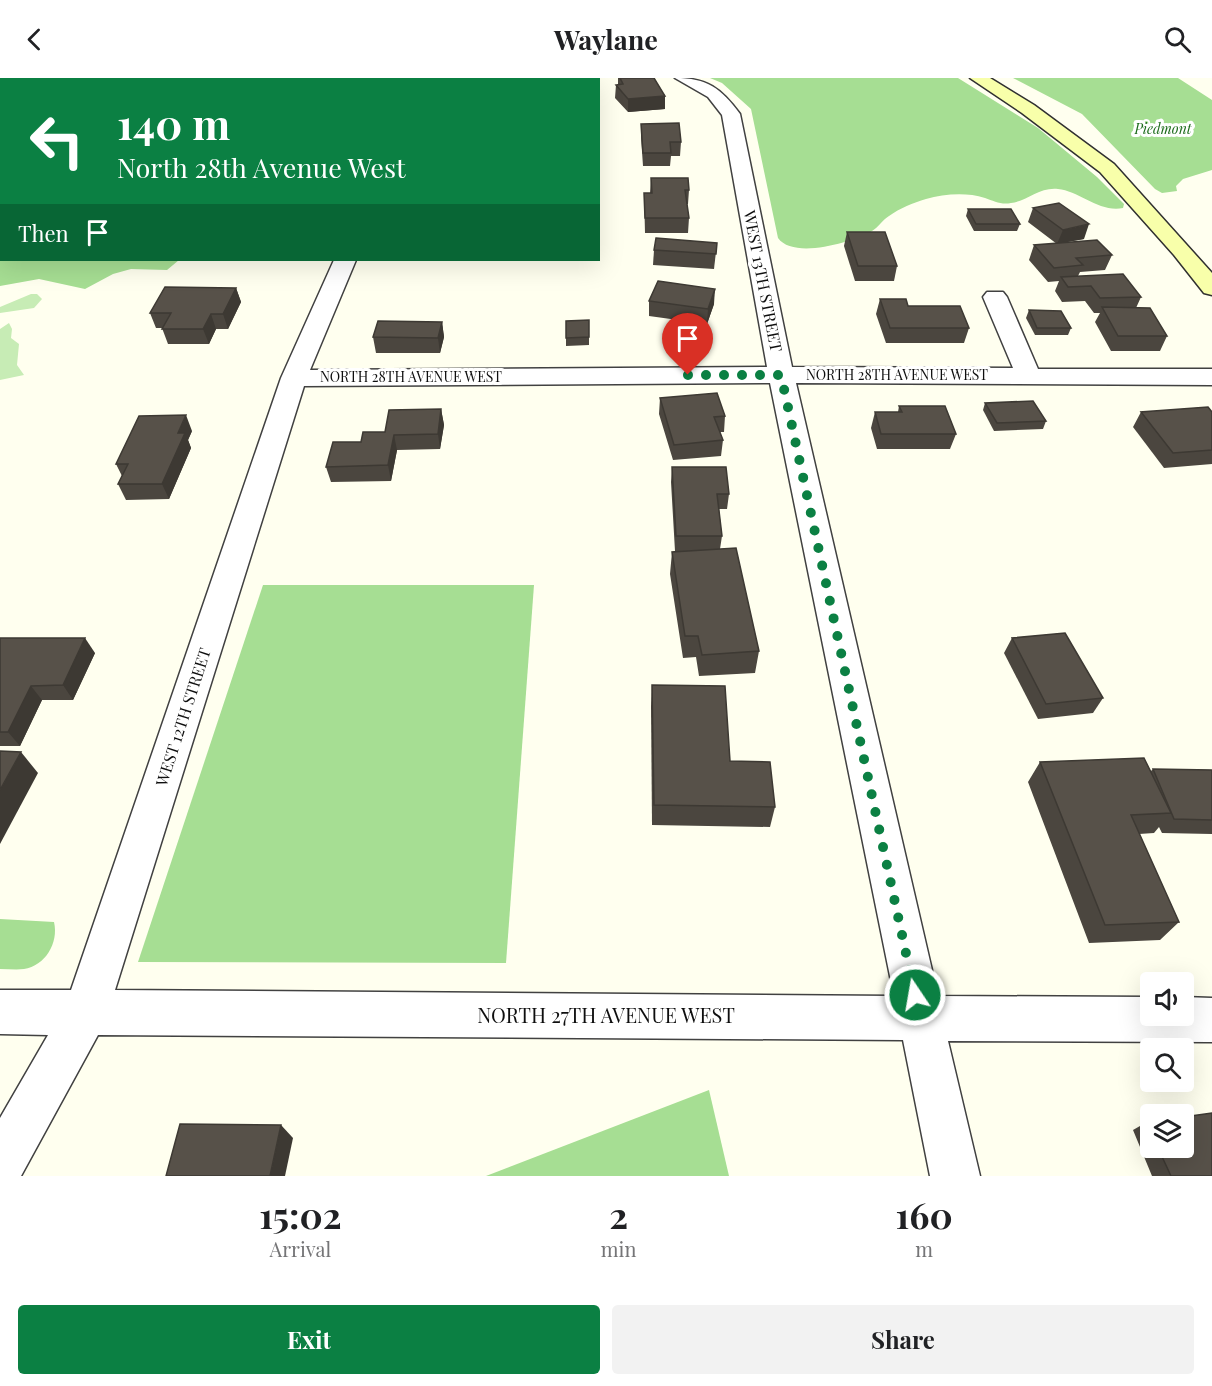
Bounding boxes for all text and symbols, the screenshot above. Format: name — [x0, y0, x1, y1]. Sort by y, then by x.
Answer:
text: Waylane — [554, 21, 658, 57]
icon: back — [18, 23, 51, 56]
icon: search — [1161, 23, 1194, 56]
text: 140 m — [117, 95, 230, 151]
icon: left — [18, 102, 96, 180]
park label: Piedmont — [1133, 119, 1193, 138]
text: North 28th Avenue West — [117, 149, 406, 185]
street label: WEST 13TH STREET — [739, 207, 788, 353]
icon: arrive — [81, 216, 114, 249]
text: Then — [18, 218, 69, 248]
pin — [662, 313, 713, 375]
icon: arrive — [671, 322, 704, 355]
street label: NORTH 28TH AVENUE WEST — [806, 365, 988, 384]
street label: NORTH 28TH AVENUE WEST — [320, 367, 502, 386]
street label: WEST 12TH STREET — [150, 645, 215, 790]
position arrow — [883, 963, 947, 1027]
map controls — [1140, 972, 1194, 1158]
button: sound — [1140, 972, 1194, 1026]
street label: NORTH 27TH AVENUE WEST — [477, 1001, 735, 1028]
button: search — [1140, 1038, 1194, 1092]
button: layers — [1140, 1104, 1194, 1158]
text: 15:02 — [259, 1190, 342, 1238]
text: 2 — [609, 1190, 628, 1238]
text: 160 — [896, 1190, 953, 1238]
text: Arrival — [270, 1235, 331, 1262]
text: min — [601, 1235, 636, 1262]
text: m — [915, 1235, 933, 1262]
button: Exit — [18, 1305, 600, 1374]
button: Share — [612, 1305, 1194, 1374]

